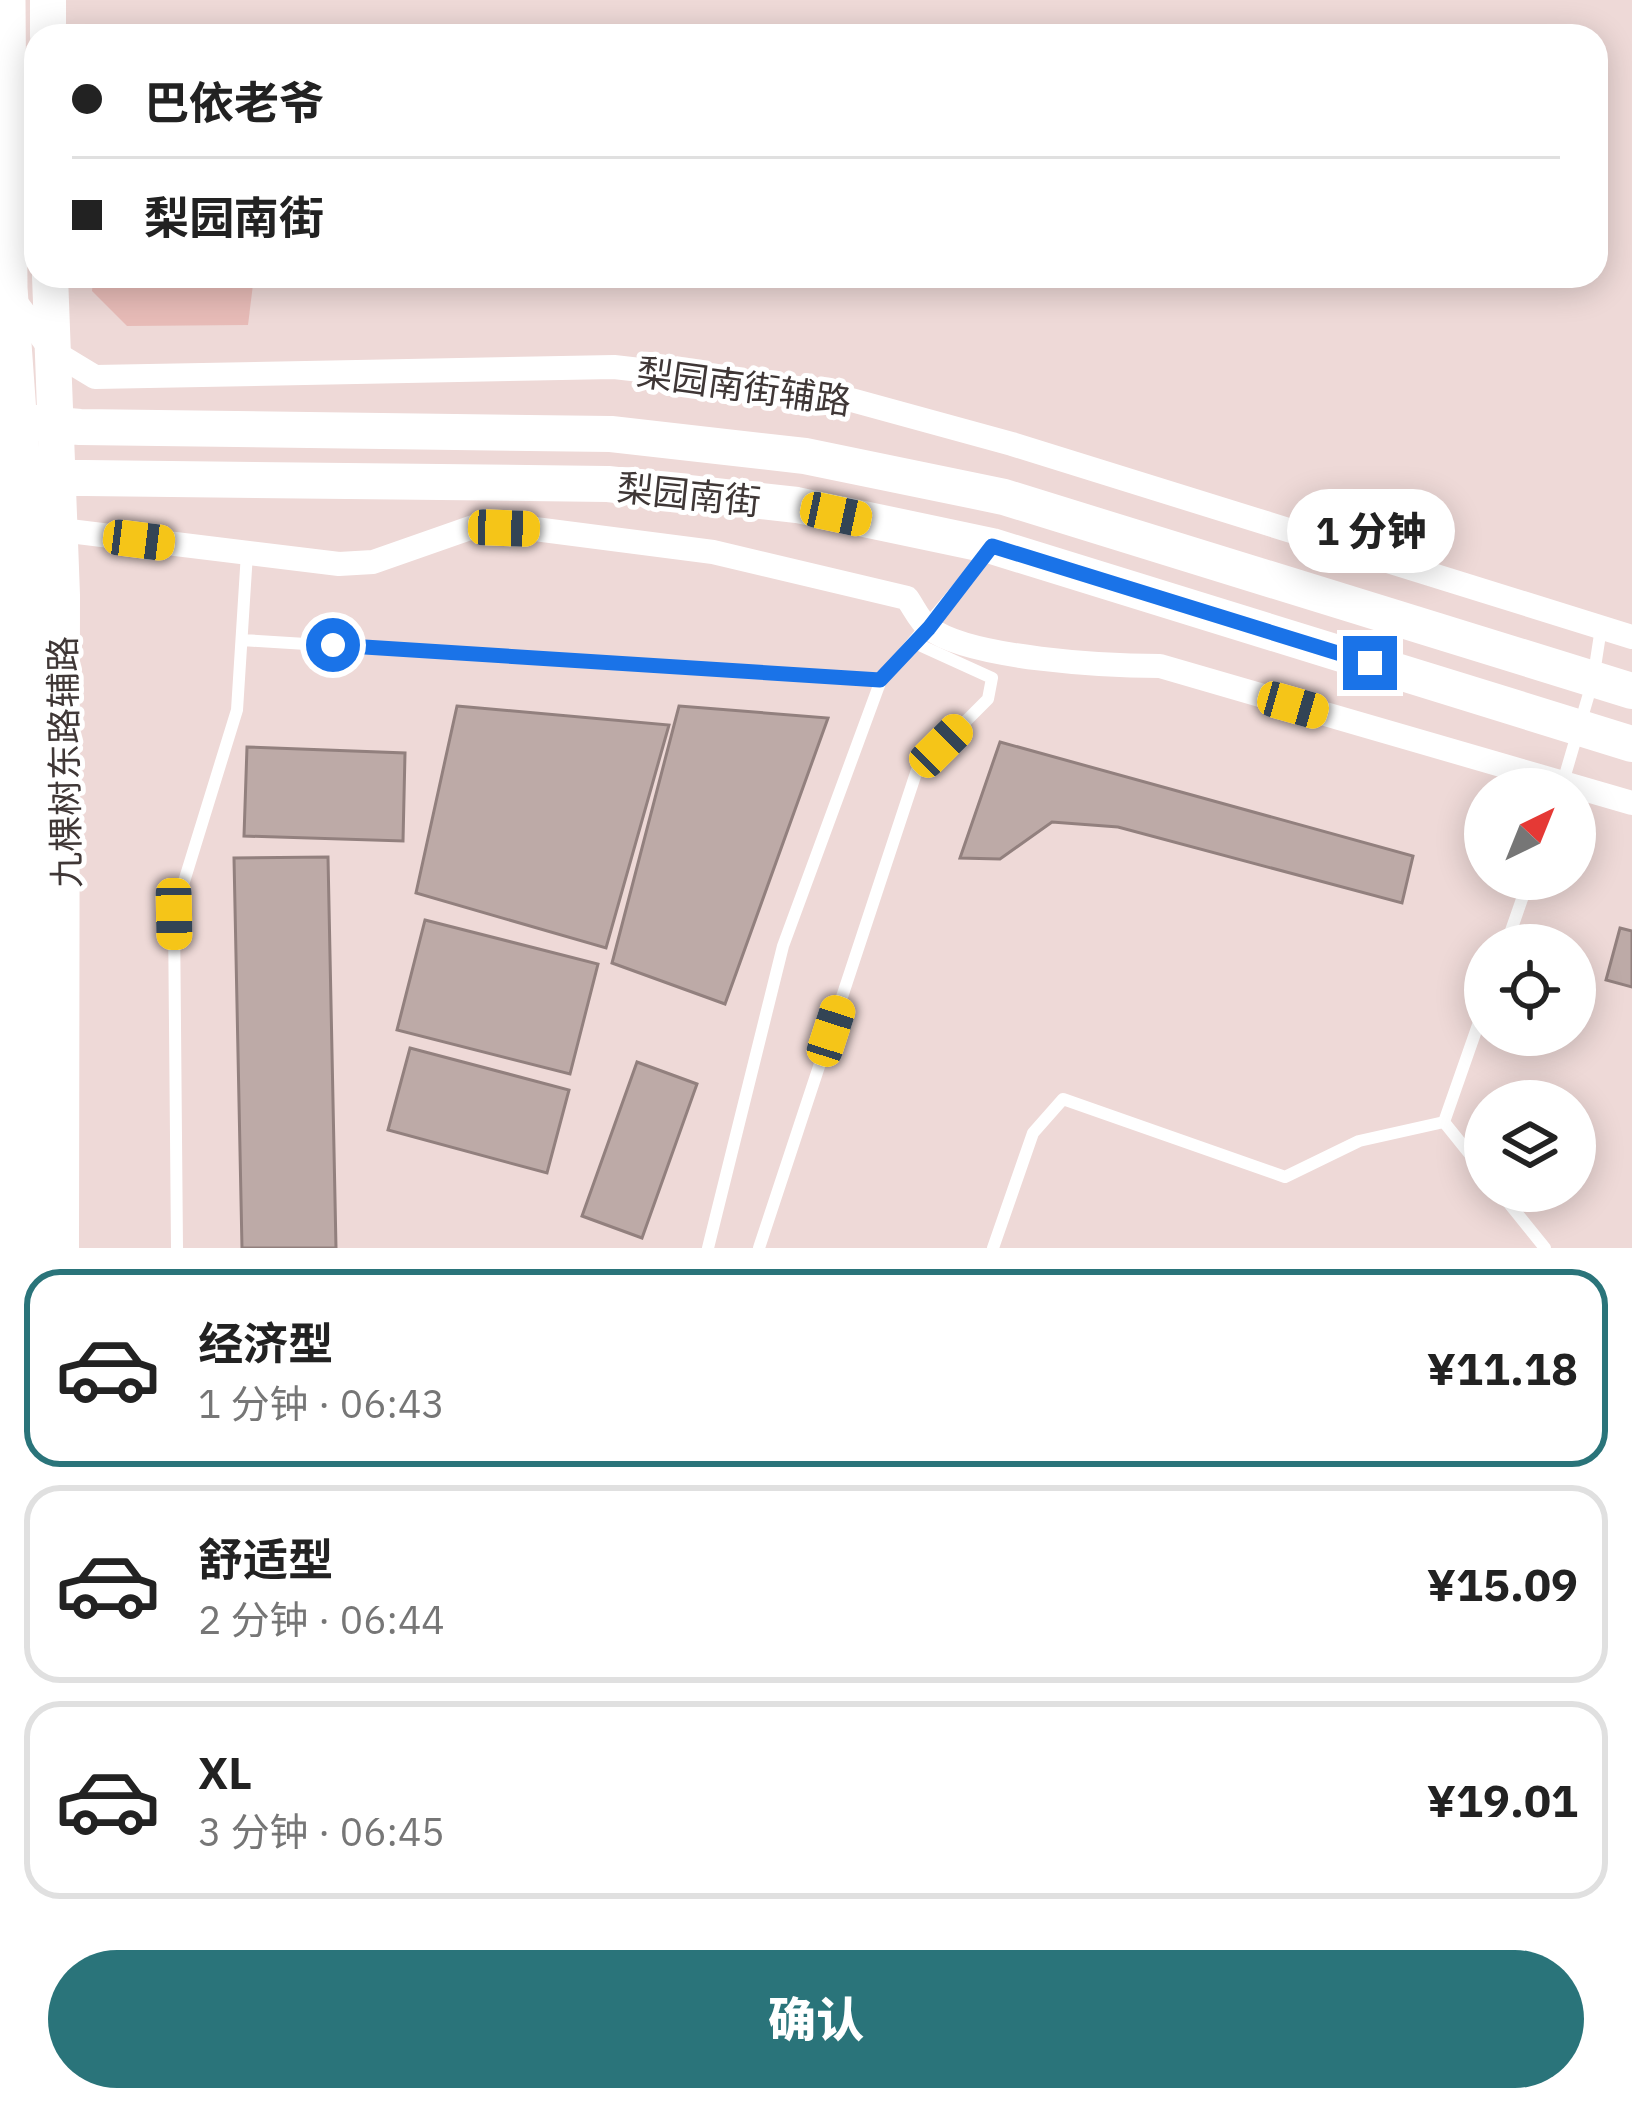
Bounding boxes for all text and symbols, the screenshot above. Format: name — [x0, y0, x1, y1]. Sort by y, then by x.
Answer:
text: 巴依老爷 — [144, 73, 324, 131]
text: 梨园南街 — [144, 188, 324, 246]
street label: 梨园南街辅路 — [634, 348, 854, 424]
street label: 梨园南街 — [615, 463, 763, 525]
car — [797, 489, 875, 539]
callout: 1 分钟 — [1286, 489, 1454, 573]
text: 1 分钟 — [1316, 505, 1426, 556]
car — [467, 509, 541, 547]
car — [101, 518, 177, 562]
route start — [306, 618, 360, 672]
street label: 九棵树东路辅路 — [38, 636, 90, 888]
route end — [1343, 636, 1397, 690]
car — [1253, 678, 1333, 732]
car — [903, 708, 979, 784]
north arrow — [1464, 768, 1596, 900]
map controls — [1464, 768, 1596, 1212]
car — [155, 878, 193, 950]
button: locate — [1464, 924, 1596, 1056]
car — [803, 991, 859, 1071]
button: layers — [1464, 1080, 1596, 1212]
icon: car — [54, 1314, 162, 1422]
text: 经济型 — [198, 1314, 333, 1372]
text: ¥11.18 — [1427, 1339, 1578, 1397]
text: 1 分钟 · 06:43 — [198, 1378, 445, 1429]
icon: car — [54, 1530, 162, 1638]
text: 舒适型 — [198, 1530, 333, 1588]
text: ¥15.09 — [1427, 1555, 1578, 1613]
text: 2 分钟 · 06:44 — [198, 1594, 445, 1645]
text: XL — [198, 1743, 252, 1801]
icon: car — [54, 1746, 162, 1854]
text: ¥19.01 — [1427, 1771, 1578, 1829]
text: 3 分钟 · 06:45 — [198, 1806, 445, 1857]
button: 确认 — [48, 1950, 1584, 2088]

